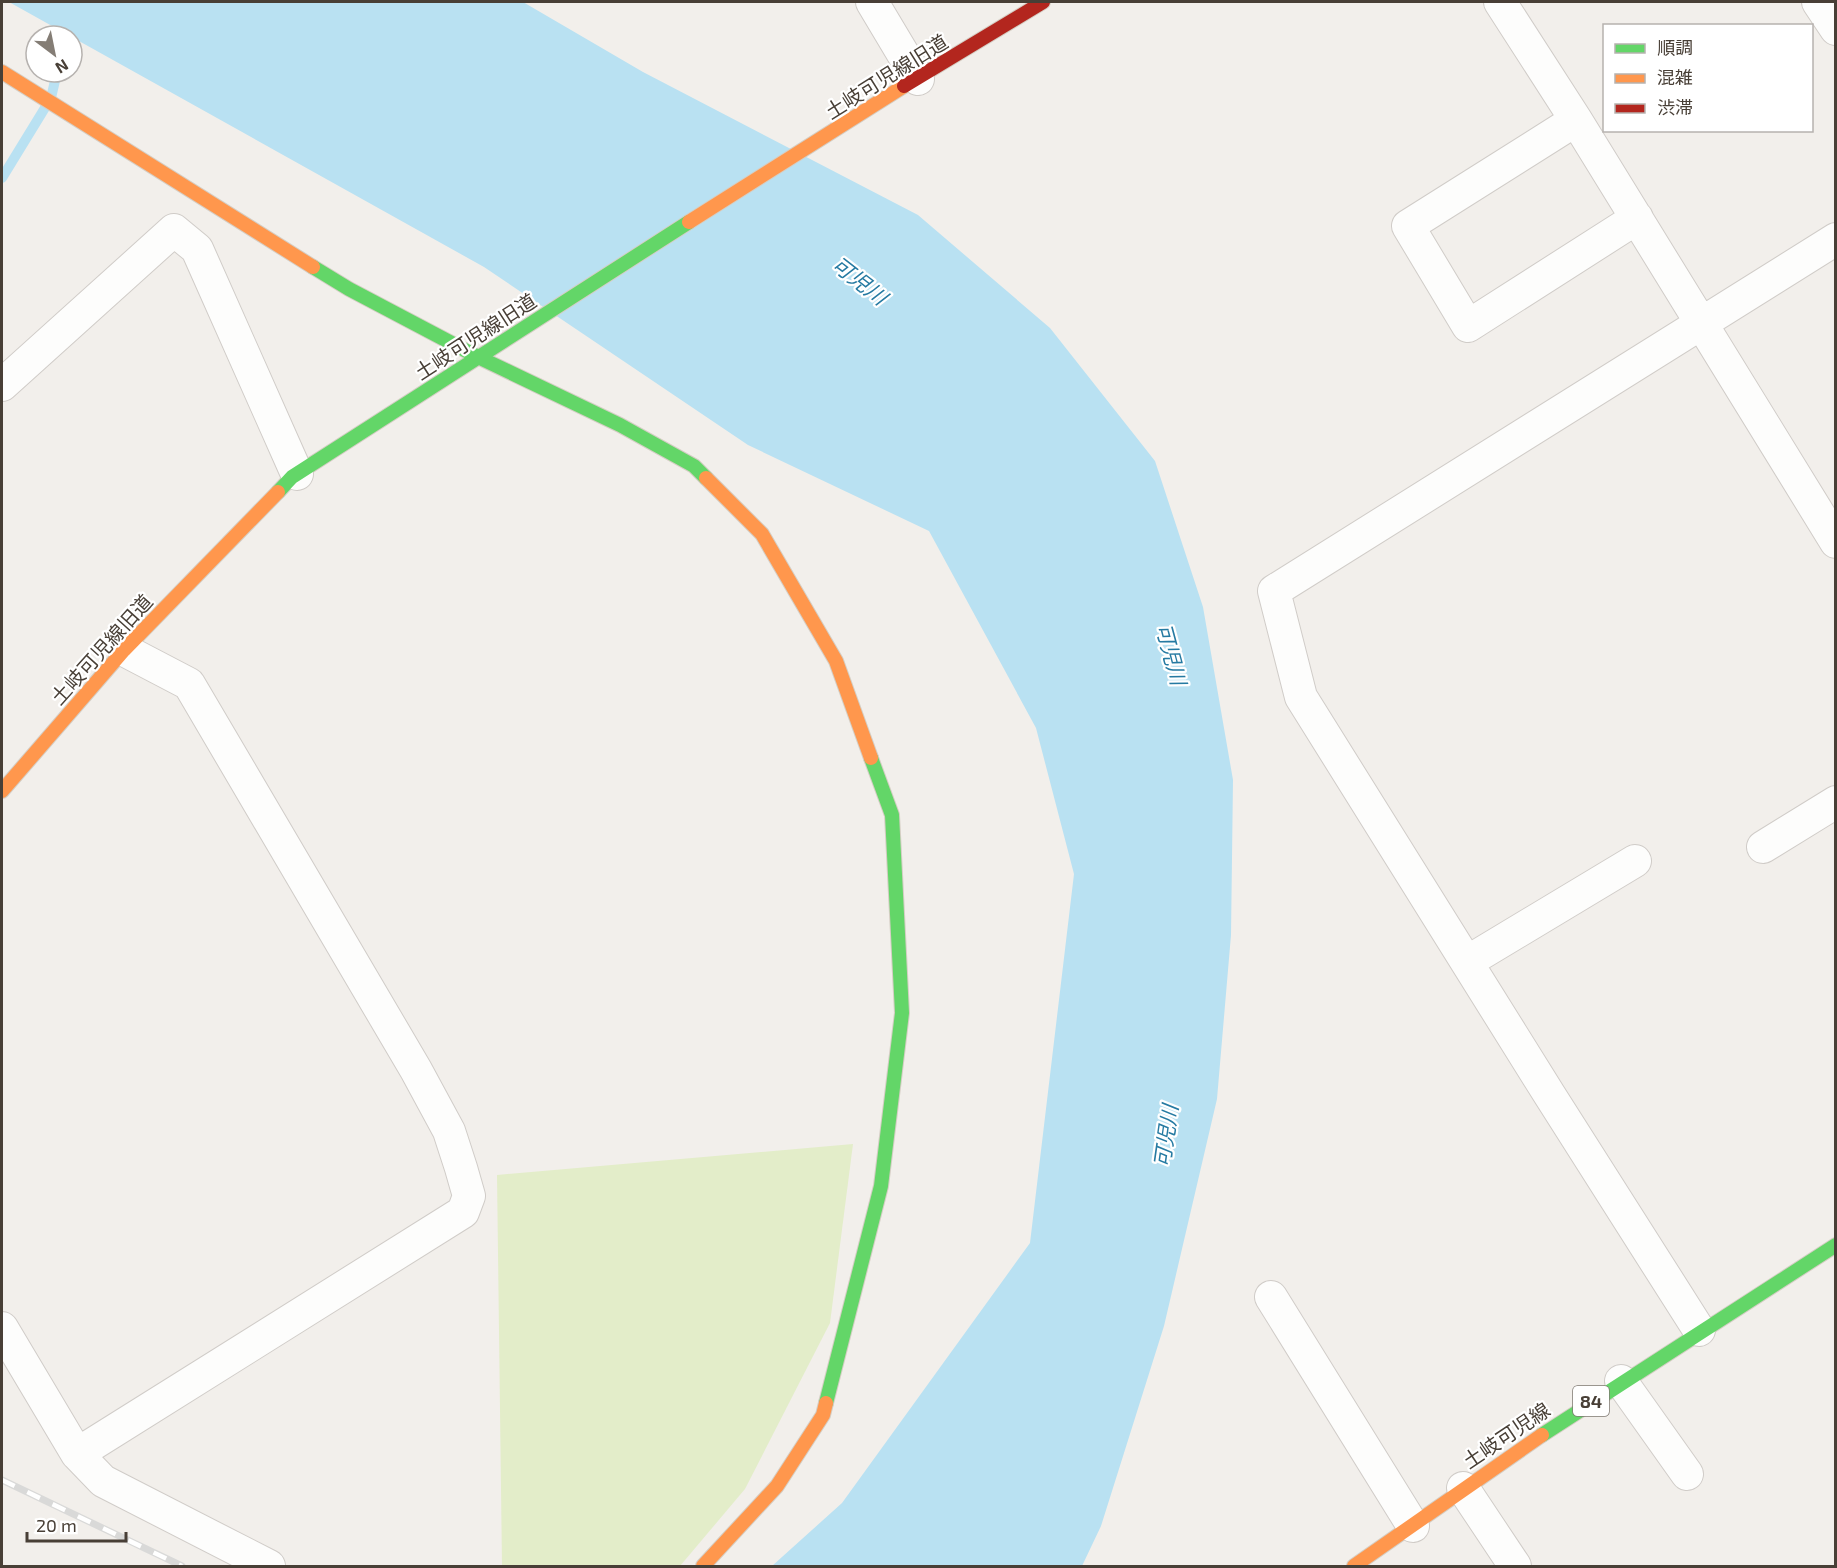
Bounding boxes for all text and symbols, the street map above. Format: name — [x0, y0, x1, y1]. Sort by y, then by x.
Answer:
north arrow — [24, 24, 84, 84]
legend — [1603, 24, 1813, 132]
street label: 土岐可児線旧道 — [820, 29, 952, 123]
text: 順調 — [1657, 36, 1693, 58]
text: N — [52, 56, 72, 78]
text: 混雑 — [1657, 66, 1693, 88]
text: 渋滞 — [1657, 96, 1693, 118]
water label: 可児川 — [827, 251, 894, 310]
street label: 土岐可児線旧道 — [410, 288, 540, 384]
street label: 土岐可児線旧道 — [45, 589, 157, 709]
water label: 可児川 — [1152, 620, 1193, 690]
water label: 可児川 — [1148, 1101, 1182, 1169]
road number: 84 — [1573, 1386, 1609, 1416]
street label: 土岐可児線 — [1458, 1397, 1554, 1473]
scale bar — [27, 1505, 126, 1543]
text: 20 m — [36, 1514, 77, 1536]

